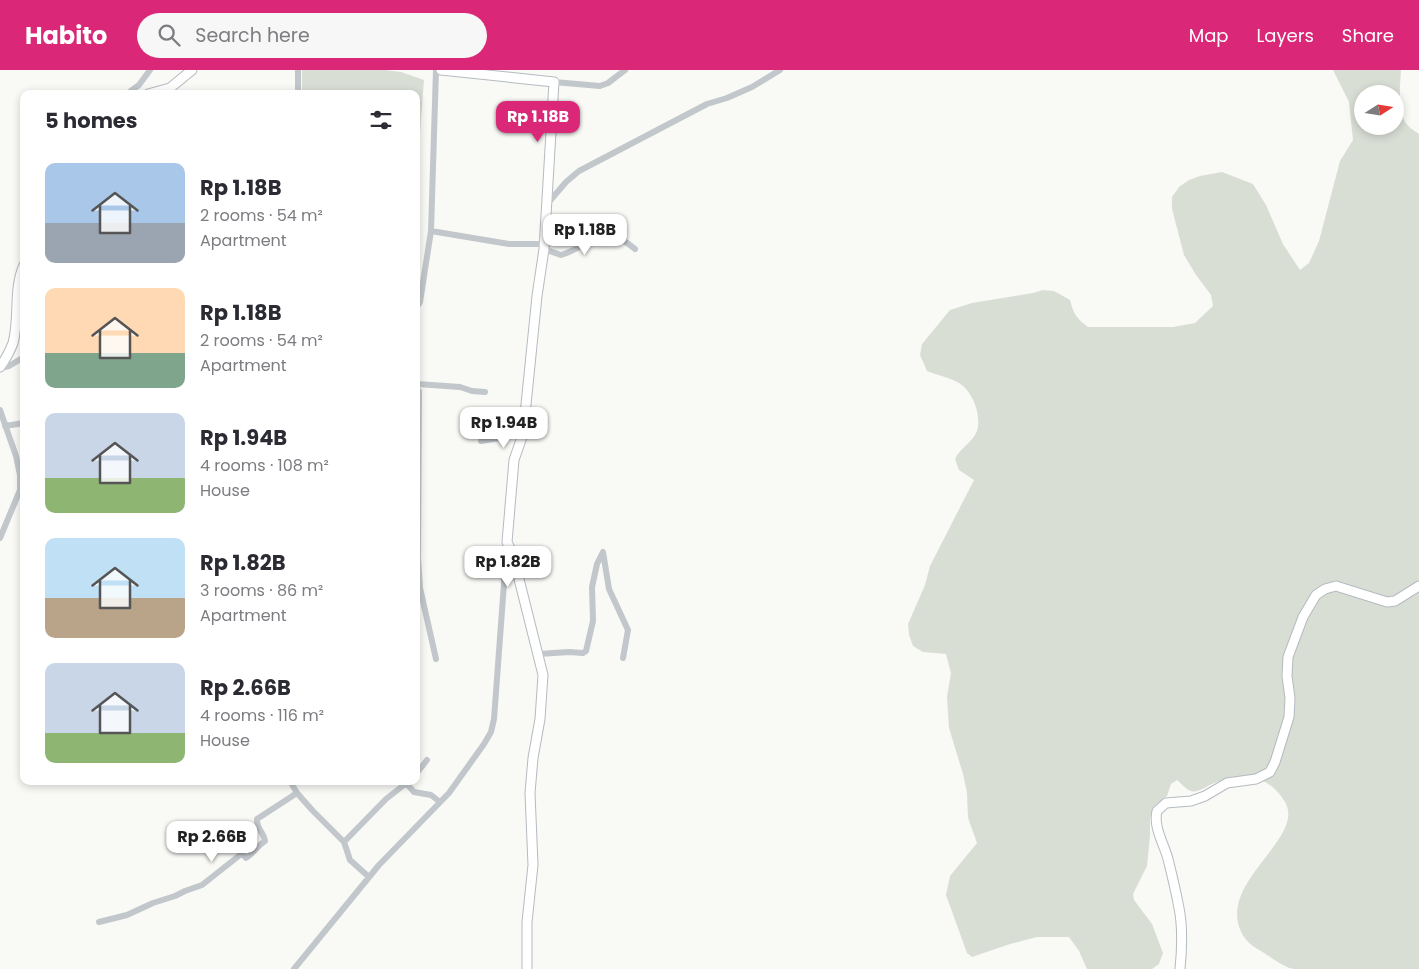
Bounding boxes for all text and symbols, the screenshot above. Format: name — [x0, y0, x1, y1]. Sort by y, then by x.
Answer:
search box — [137, 13, 487, 58]
text: Habito — [25, 19, 107, 52]
icon: search — [155, 21, 183, 49]
text: Search here — [195, 22, 310, 49]
text: Map — [1189, 23, 1229, 48]
text: Layers — [1257, 23, 1314, 48]
text: Share — [1342, 23, 1394, 48]
north arrow — [1354, 85, 1404, 135]
map controls — [1354, 85, 1404, 135]
pin: Rp 1.18B — [486, 100, 590, 143]
text: Rp 1.18B — [507, 105, 569, 128]
text: 5 homes — [45, 106, 138, 135]
icon: filters — [367, 106, 395, 134]
text: Rp 1.18B — [200, 173, 282, 202]
icon: home — [85, 183, 145, 243]
text: 2 rooms · 54 m² — [200, 204, 323, 227]
pin: Rp 1.18B — [533, 214, 637, 256]
text: Rp 1.18B — [554, 218, 616, 241]
text: Apartment — [200, 229, 287, 252]
text: Rp 1.18B — [200, 298, 282, 327]
icon: home — [85, 308, 145, 368]
text: 2 rooms · 54 m² — [200, 329, 323, 352]
text: Apartment — [200, 354, 287, 377]
pin: Rp 1.94B — [452, 406, 556, 449]
text: Rp 1.94B — [471, 411, 537, 434]
text: Rp 1.94B — [200, 423, 287, 452]
icon: home — [85, 433, 145, 493]
text: 4 rooms · 108 m² — [200, 454, 329, 477]
text: House — [200, 479, 250, 502]
pin: Rp 1.82B — [456, 546, 560, 588]
text: Rp 1.82B — [200, 548, 286, 577]
text: Rp 1.82B — [475, 550, 541, 573]
icon: home — [85, 558, 145, 618]
text: 3 rooms · 86 m² — [200, 579, 323, 602]
text: Apartment — [200, 604, 287, 627]
text: Rp 2.66B — [200, 673, 291, 702]
icon: home — [85, 683, 145, 743]
text: 4 rooms · 116 m² — [200, 704, 324, 727]
text: House — [200, 729, 250, 752]
pin: Rp 2.66B — [160, 820, 264, 863]
text: Rp 2.66B — [177, 825, 247, 848]

